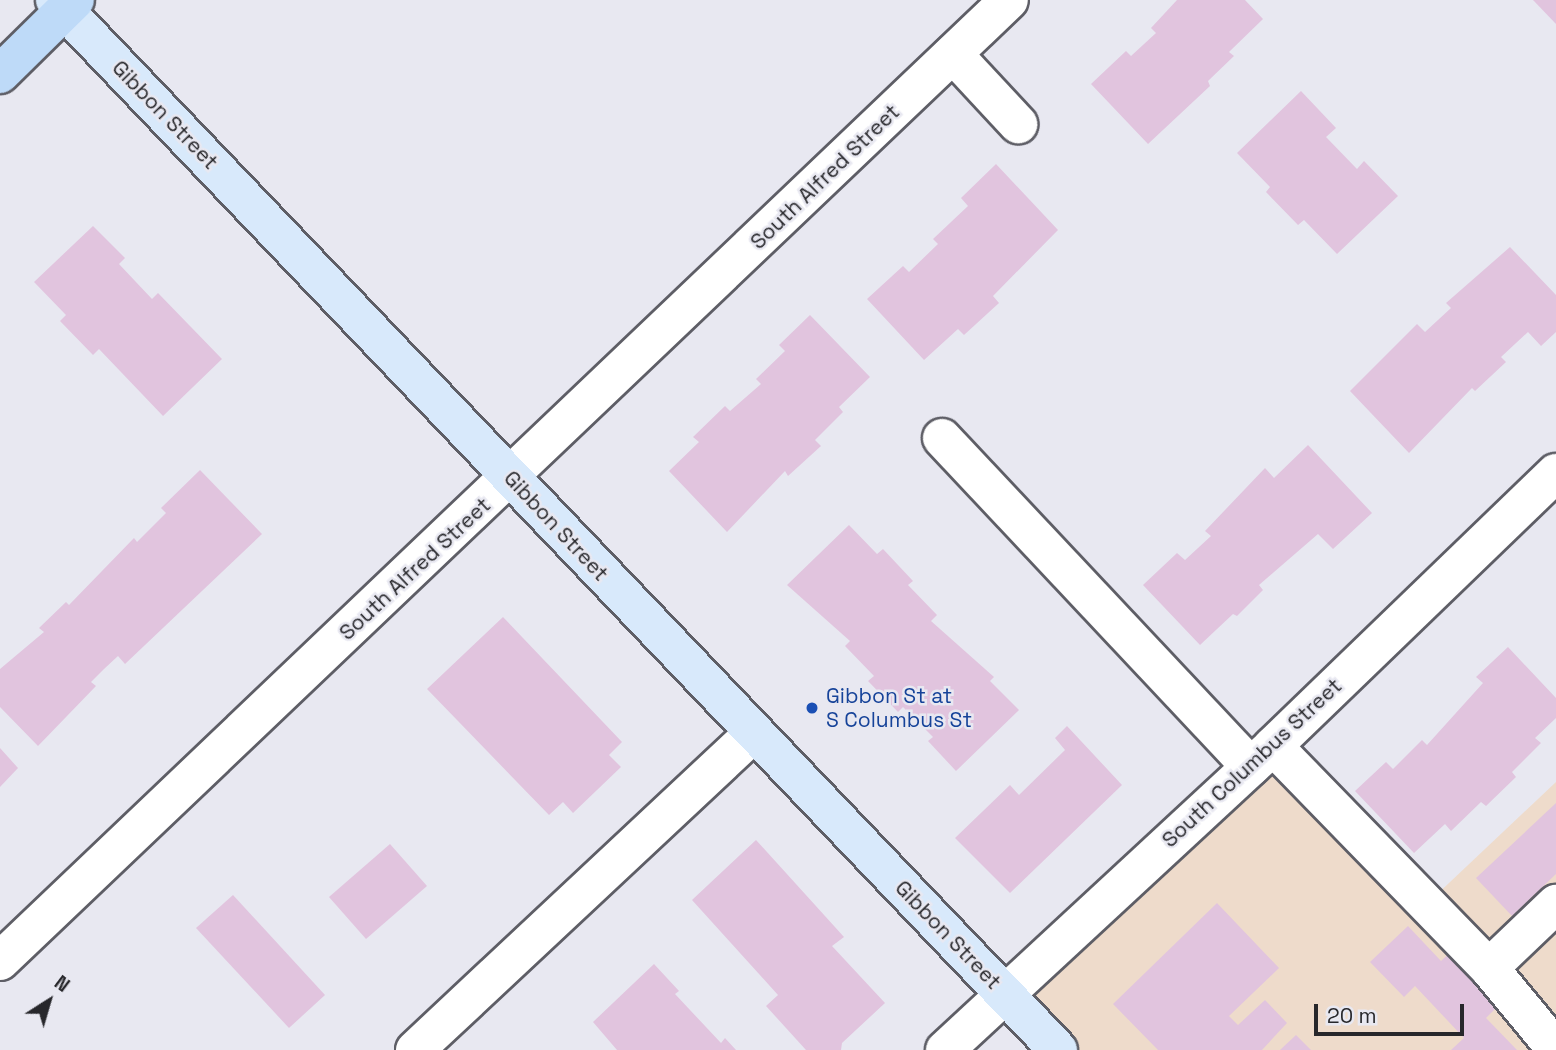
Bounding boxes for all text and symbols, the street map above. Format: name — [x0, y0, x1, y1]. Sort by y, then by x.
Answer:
street label: Gibbon Street — [107, 55, 223, 175]
street label: South Alfred Street — [745, 99, 905, 255]
street label: Gibbon Street — [499, 466, 613, 586]
street label: South Alfred Street — [334, 492, 496, 646]
street label: South Columbus Street — [1157, 673, 1347, 853]
place label: Gibbon St at S Columbus St — [826, 683, 972, 733]
marker: Gibbon St at S Columbus St — [804, 700, 820, 716]
street label: Gibbon Street — [890, 875, 1006, 995]
north arrow — [14, 966, 84, 1036]
text: N — [49, 970, 75, 998]
scale bar — [1318, 990, 1468, 1034]
text: 20 m — [1327, 1002, 1377, 1029]

